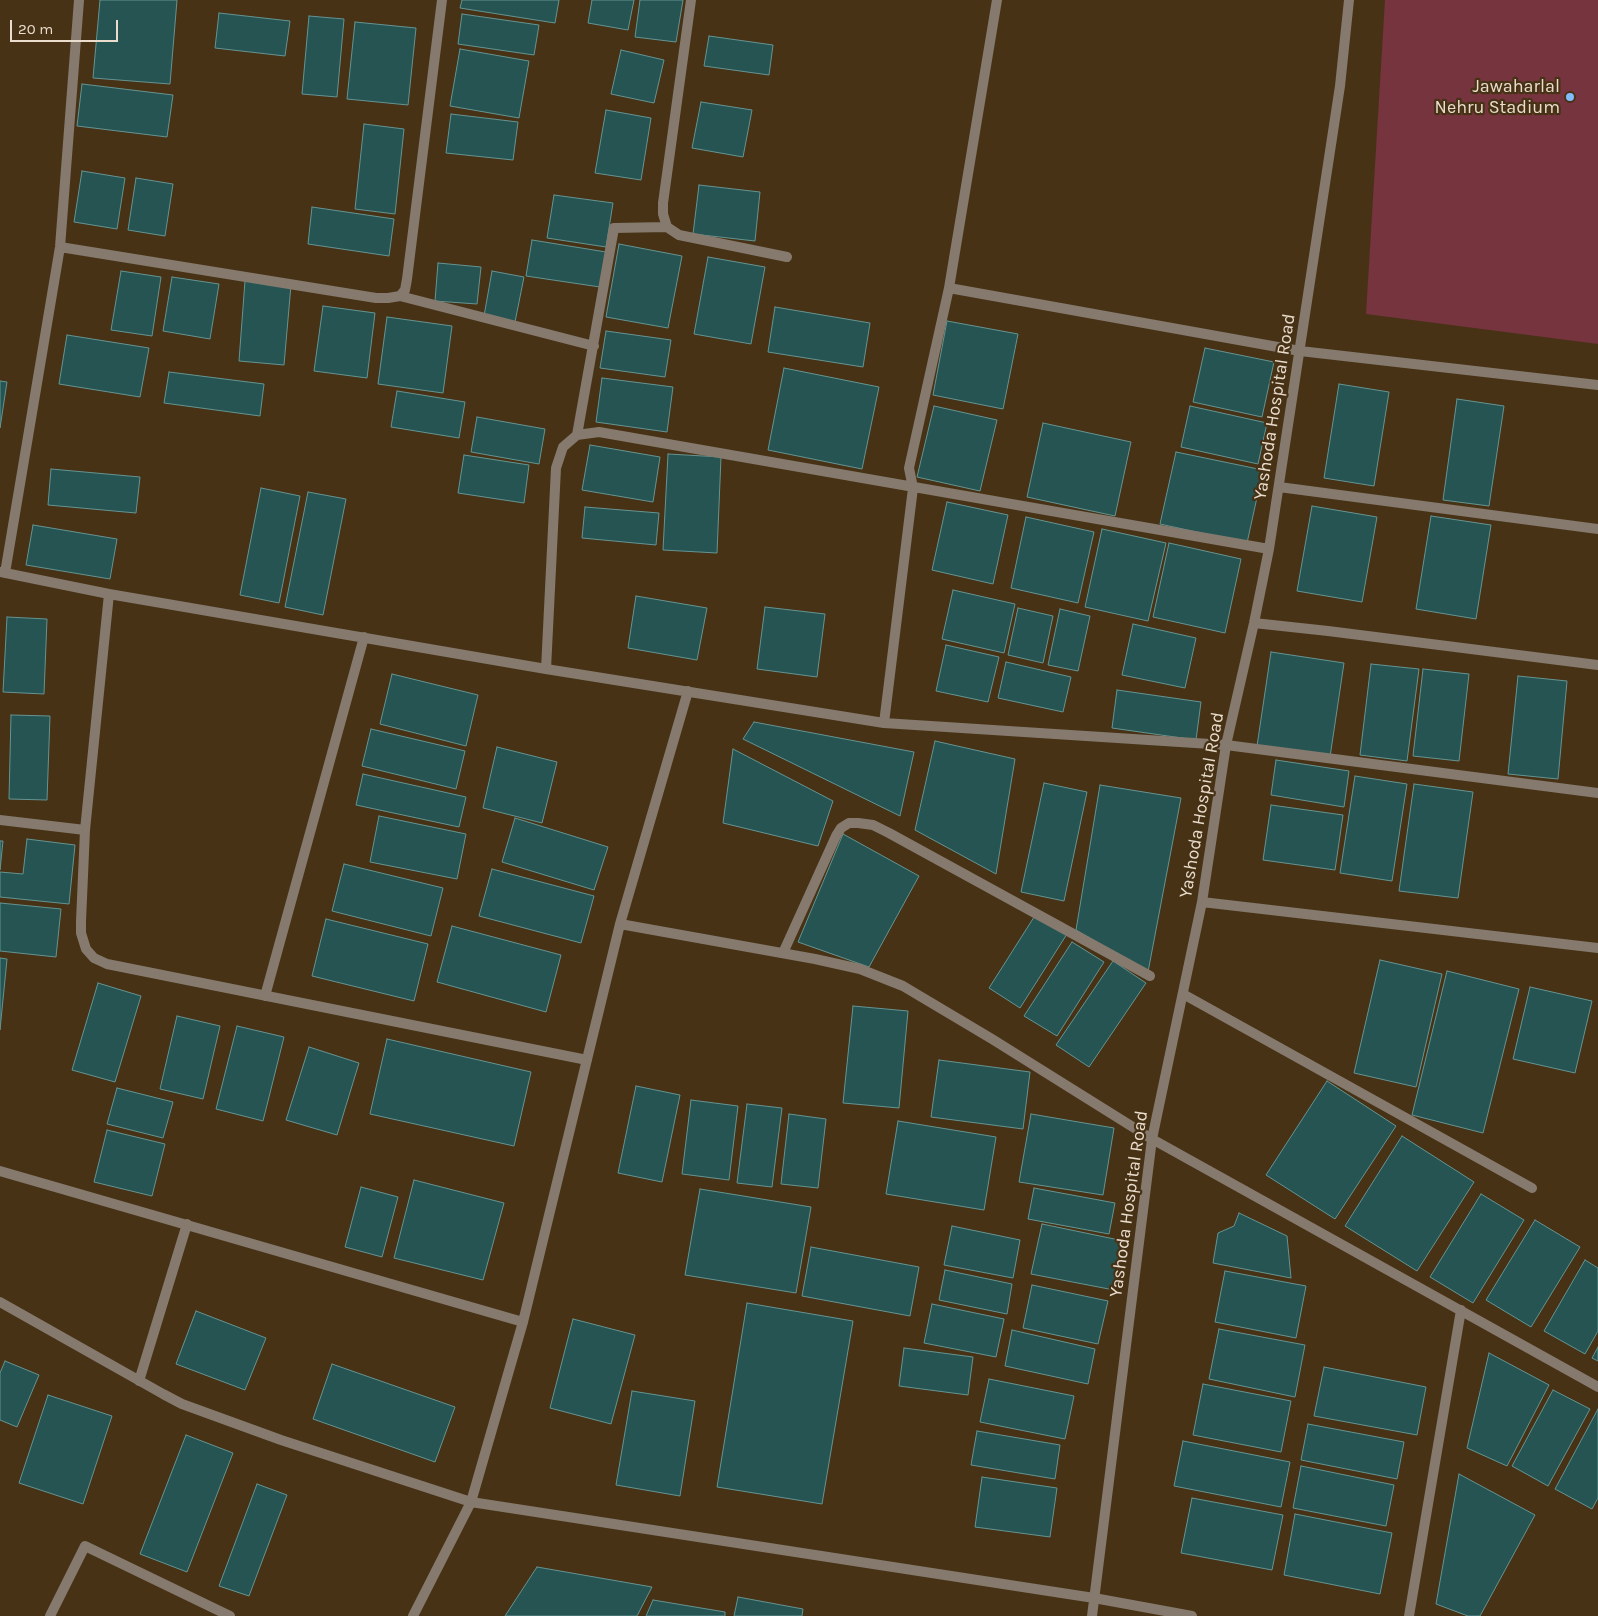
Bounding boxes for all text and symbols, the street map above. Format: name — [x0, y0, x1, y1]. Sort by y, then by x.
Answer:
scale bar — [12, 10, 120, 42]
text: 20 m — [18, 20, 53, 38]
place label: Jawaharlal Nehru Stadium — [1435, 76, 1560, 118]
marker: Jawaharlal Nehru Stadium — [1564, 91, 1576, 103]
street label: Yashoda Hospital Road — [1250, 312, 1300, 502]
street label: Yashoda Hospital Road — [1175, 710, 1229, 900]
street label: Yashoda Hospital Road — [1105, 1109, 1153, 1299]

